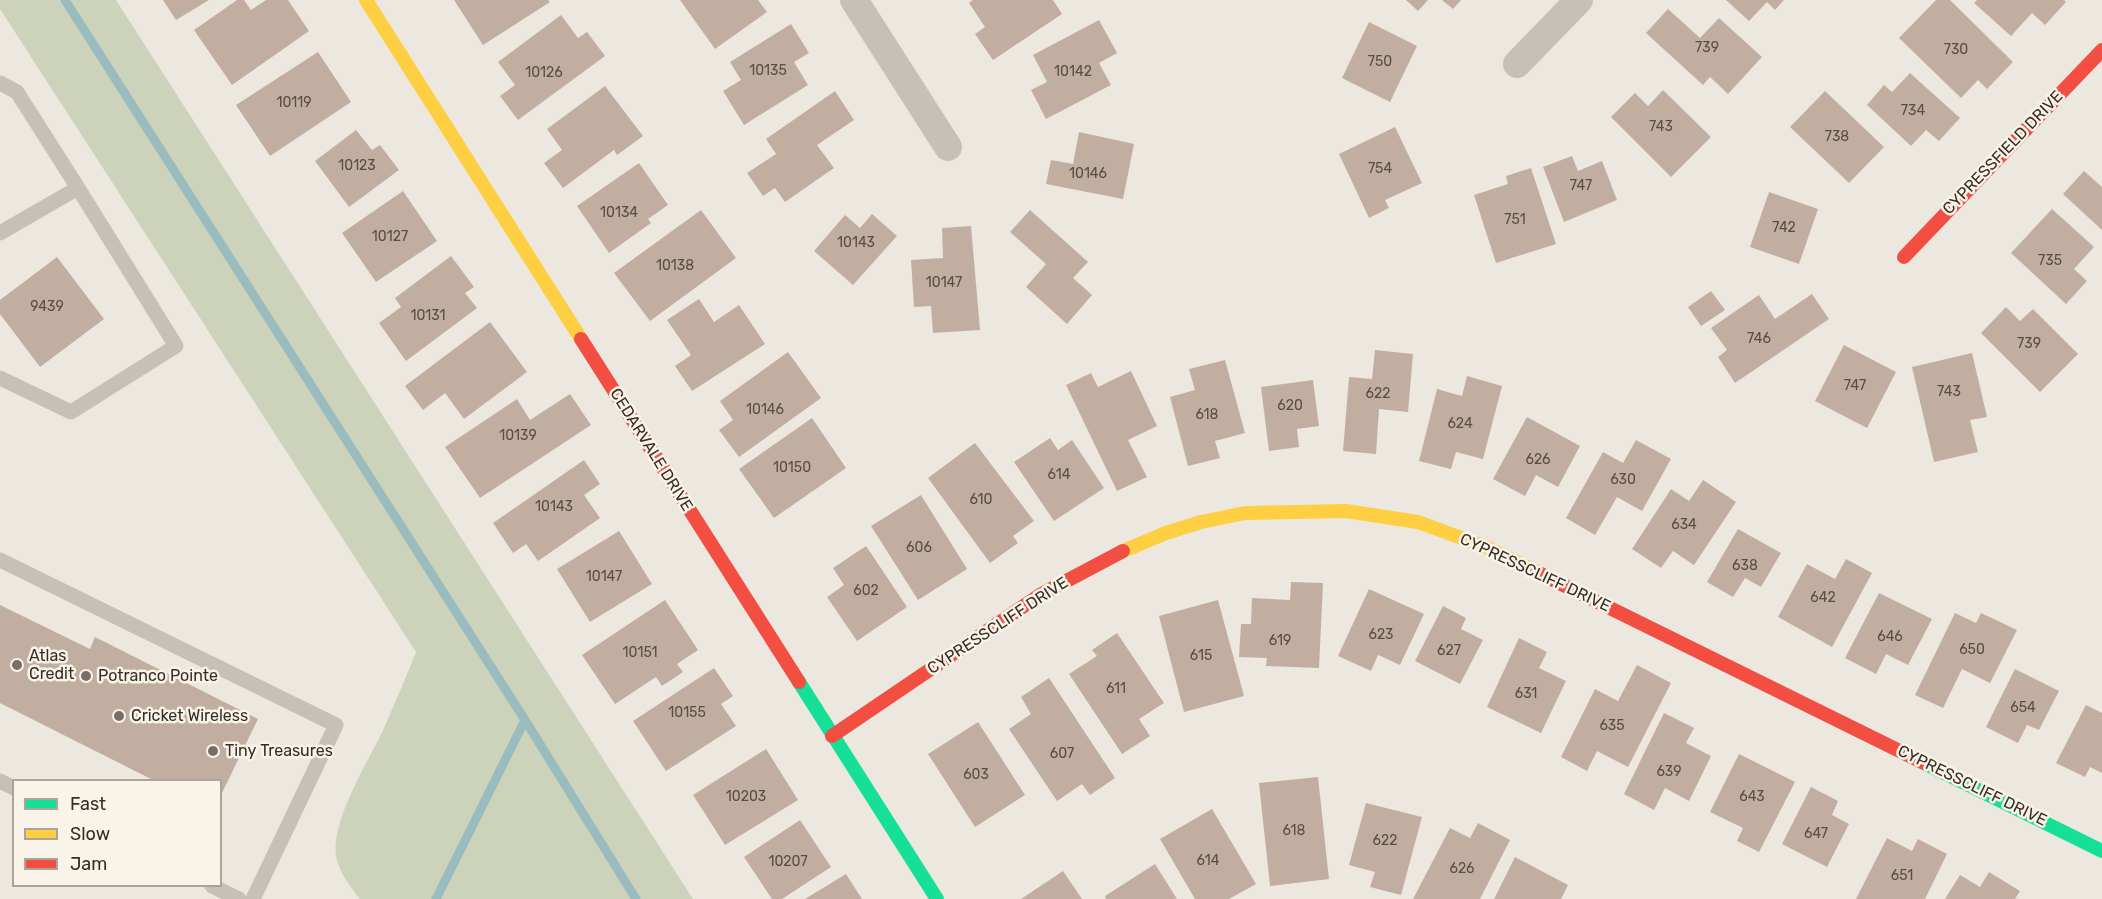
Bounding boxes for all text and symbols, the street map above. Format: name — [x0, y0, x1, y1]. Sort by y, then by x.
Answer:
house number: 739 — [1695, 40, 1719, 56]
house number: 730 — [1944, 42, 1968, 58]
house number: 750 — [1368, 54, 1392, 70]
house number: 10135 — [749, 63, 787, 79]
house number: 10142 — [1054, 64, 1092, 80]
house number: 10126 — [525, 65, 563, 81]
street label: CYPRESSFIELD DRIVE — [1939, 87, 2067, 219]
house number: 10119 — [276, 95, 312, 111]
house number: 734 — [1901, 103, 1925, 119]
house number: 743 — [1649, 119, 1673, 135]
house number: 738 — [1825, 129, 1849, 145]
house number: 10123 — [338, 158, 376, 174]
house number: 754 — [1368, 161, 1392, 177]
house number: 10146 — [1069, 166, 1107, 182]
house number: 747 — [1570, 178, 1592, 194]
house number: 10134 — [600, 205, 638, 221]
house number: 751 — [1504, 212, 1526, 228]
house number: 742 — [1772, 220, 1796, 236]
house number: 10127 — [372, 229, 408, 245]
house number: 10143 — [837, 235, 875, 251]
house number: 735 — [2038, 253, 2062, 269]
house number: 10138 — [656, 258, 694, 274]
house number: 10147 — [926, 275, 962, 291]
house number: 9439 — [30, 299, 64, 315]
house number: 10131 — [410, 308, 446, 324]
house number: 746 — [1747, 331, 1771, 347]
house number: 739 — [2017, 336, 2041, 352]
house number: 747 — [1844, 378, 1866, 394]
house number: 743 — [1937, 384, 1961, 400]
street label: CEDARVALE DRIVE — [605, 385, 697, 515]
house number: 622 — [1366, 386, 1390, 402]
house number: 620 — [1277, 398, 1303, 414]
house number: 10146 — [746, 402, 784, 418]
house number: 618 — [1195, 407, 1219, 423]
house number: 624 — [1447, 416, 1473, 432]
house number: 10139 — [499, 428, 537, 444]
house number: 626 — [1525, 452, 1551, 468]
house number: 10150 — [773, 460, 811, 476]
house number: 614 — [1048, 467, 1070, 483]
house number: 630 — [1610, 472, 1636, 488]
house number: 610 — [970, 492, 992, 508]
house number: 10143 — [535, 499, 573, 515]
house number: 634 — [1671, 517, 1697, 533]
street label: CYPRESSCLIFF DRIVE — [1457, 530, 1613, 616]
house number: 606 — [906, 540, 932, 556]
house number: 638 — [1732, 558, 1758, 574]
house number: 10147 — [586, 569, 622, 585]
street label: CYPRESSCLIFF DRIVE — [924, 573, 1072, 679]
house number: 602 — [853, 583, 879, 599]
house number: 642 — [1810, 590, 1836, 606]
house number: 623 — [1368, 627, 1394, 643]
house number: 646 — [1877, 629, 1903, 645]
house number: 619 — [1269, 633, 1291, 649]
house number: 650 — [1959, 642, 1985, 658]
house number: 627 — [1437, 643, 1461, 659]
house number: 10151 — [623, 645, 657, 661]
place label: Atlas Credit — [29, 646, 74, 684]
house number: 615 — [1190, 648, 1212, 664]
marker: Atlas Credit — [10, 658, 24, 672]
place label: Potranco Pointe — [98, 666, 218, 686]
marker: Potranco Pointe — [79, 669, 93, 683]
house number: 611 — [1106, 681, 1126, 697]
house number: 631 — [1515, 686, 1537, 702]
house number: 654 — [2010, 700, 2036, 716]
house number: 10155 — [668, 705, 706, 721]
place label: Cricket Wireless — [131, 706, 248, 726]
marker: Cricket Wireless — [112, 709, 126, 723]
house number: 635 — [1599, 718, 1625, 734]
place label: Tiny Treasures — [225, 741, 333, 761]
street label: CYPRESSCLIFF DRIVE — [1894, 741, 2050, 831]
marker: Tiny Treasures — [206, 744, 220, 758]
house number: 607 — [1050, 746, 1074, 762]
house number: 639 — [1656, 764, 1682, 780]
house number: 603 — [963, 767, 989, 783]
legend — [12, 779, 222, 887]
house number: 10203 — [726, 789, 766, 805]
house number: 643 — [1739, 789, 1765, 805]
text: Fast — [70, 793, 106, 815]
text: Slow — [70, 823, 110, 845]
house number: 618 — [1282, 823, 1306, 839]
house number: 647 — [1804, 826, 1828, 842]
house number: 622 — [1373, 833, 1397, 849]
text: Jam — [70, 853, 107, 875]
house number: 614 — [1197, 853, 1219, 869]
house number: 10207 — [768, 854, 808, 870]
house number: 626 — [1449, 861, 1475, 877]
house number: 651 — [1891, 868, 1913, 884]

